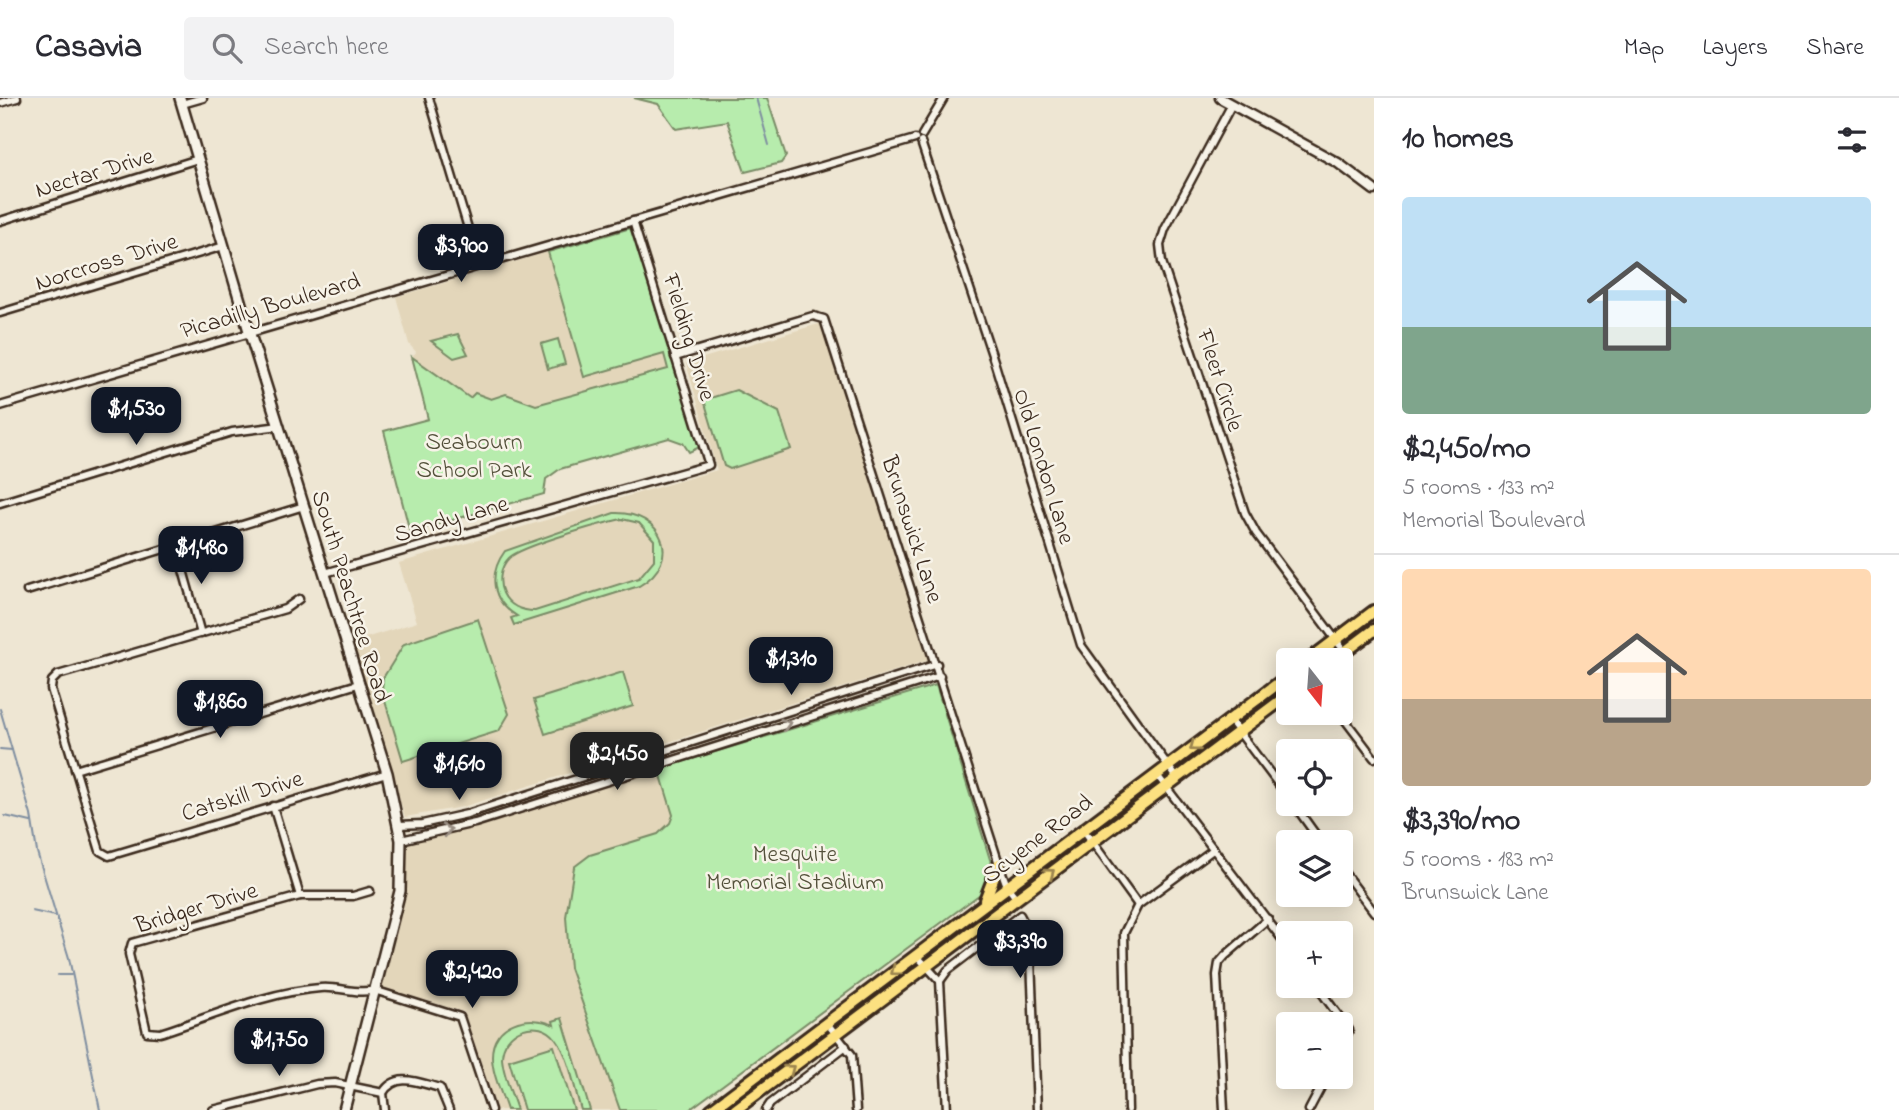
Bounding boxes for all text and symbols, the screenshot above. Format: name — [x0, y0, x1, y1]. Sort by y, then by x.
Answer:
search box — [184, 17, 674, 80]
text: Casavia — [35, 24, 142, 72]
icon: search — [208, 29, 246, 67]
text: Search here — [264, 29, 389, 67]
text: Map — [1624, 31, 1664, 66]
text: Layers — [1702, 31, 1768, 66]
text: Share — [1806, 31, 1864, 66]
text: 10 homes — [1402, 118, 1514, 162]
icon: filters — [1833, 121, 1871, 159]
street label: Nectar Drive — [31, 140, 159, 209]
street label: Norcross Drive — [31, 225, 182, 302]
pin: $3,900 — [404, 225, 518, 284]
text: $3,900 — [434, 230, 488, 263]
icon: home — [1574, 243, 1700, 369]
street label: Picadilly Boulevard — [177, 265, 366, 351]
street label: Fielding Drive — [651, 269, 724, 406]
street label: Fleet Circle — [1185, 324, 1252, 437]
street label: Old London Lane — [1002, 385, 1083, 549]
pin: $1,530 — [79, 388, 193, 447]
text: $1,530 — [107, 393, 165, 426]
park label: Seabourn School Park — [416, 426, 532, 489]
text: $2,450/mo — [1402, 428, 1531, 472]
street label: Brunswick Lane — [870, 451, 951, 608]
text: 5 rooms · 133 m² — [1402, 472, 1555, 505]
street label: South Peachtree Road — [301, 486, 399, 708]
street label: Sandy Lane — [390, 487, 513, 554]
text: Memorial Boulevard — [1402, 505, 1585, 538]
pin: $1,480 — [144, 526, 258, 586]
text: $1,480 — [174, 532, 228, 565]
icon: home — [1574, 615, 1700, 741]
pin: $1,310 — [734, 638, 848, 697]
text: $1,310 — [765, 643, 817, 676]
north arrow — [1276, 648, 1353, 724]
map controls — [1276, 648, 1353, 1089]
pin: $1,860 — [163, 680, 277, 740]
text: $1,860 — [193, 686, 247, 719]
one-way arrow — [780, 718, 792, 732]
pin: $2,450 — [560, 732, 674, 792]
text: $2,450 — [586, 738, 648, 771]
one-way arrow — [1190, 738, 1202, 751]
button: locate — [1276, 739, 1353, 816]
pin: $1,610 — [402, 742, 516, 802]
text: $1,610 — [433, 748, 485, 781]
street label: Catskill Drive — [178, 762, 308, 832]
street label: Scyene Road — [976, 786, 1102, 894]
text: $3,390/mo — [1402, 800, 1520, 844]
one-way arrow — [441, 824, 453, 838]
button: layers — [1276, 830, 1353, 907]
park label: Mesquite Memorial Stadium — [706, 838, 884, 901]
text: 5 rooms · 183 m² — [1402, 844, 1554, 877]
one-way arrow — [1042, 868, 1054, 881]
street label: Bridger Drive — [130, 874, 263, 945]
text: Brunswick Lane — [1402, 877, 1549, 910]
pin: $3,390 — [963, 920, 1077, 980]
button: + — [1276, 921, 1353, 998]
text: $3,390 — [993, 926, 1047, 959]
pin: $2,420 — [415, 950, 529, 1010]
text: $2,420 — [442, 956, 502, 989]
one-way arrow — [890, 963, 902, 976]
button: − — [1276, 1012, 1353, 1089]
pin: $1,750 — [222, 1018, 336, 1078]
text: $1,750 — [250, 1024, 308, 1057]
one-way arrow — [782, 1064, 794, 1077]

